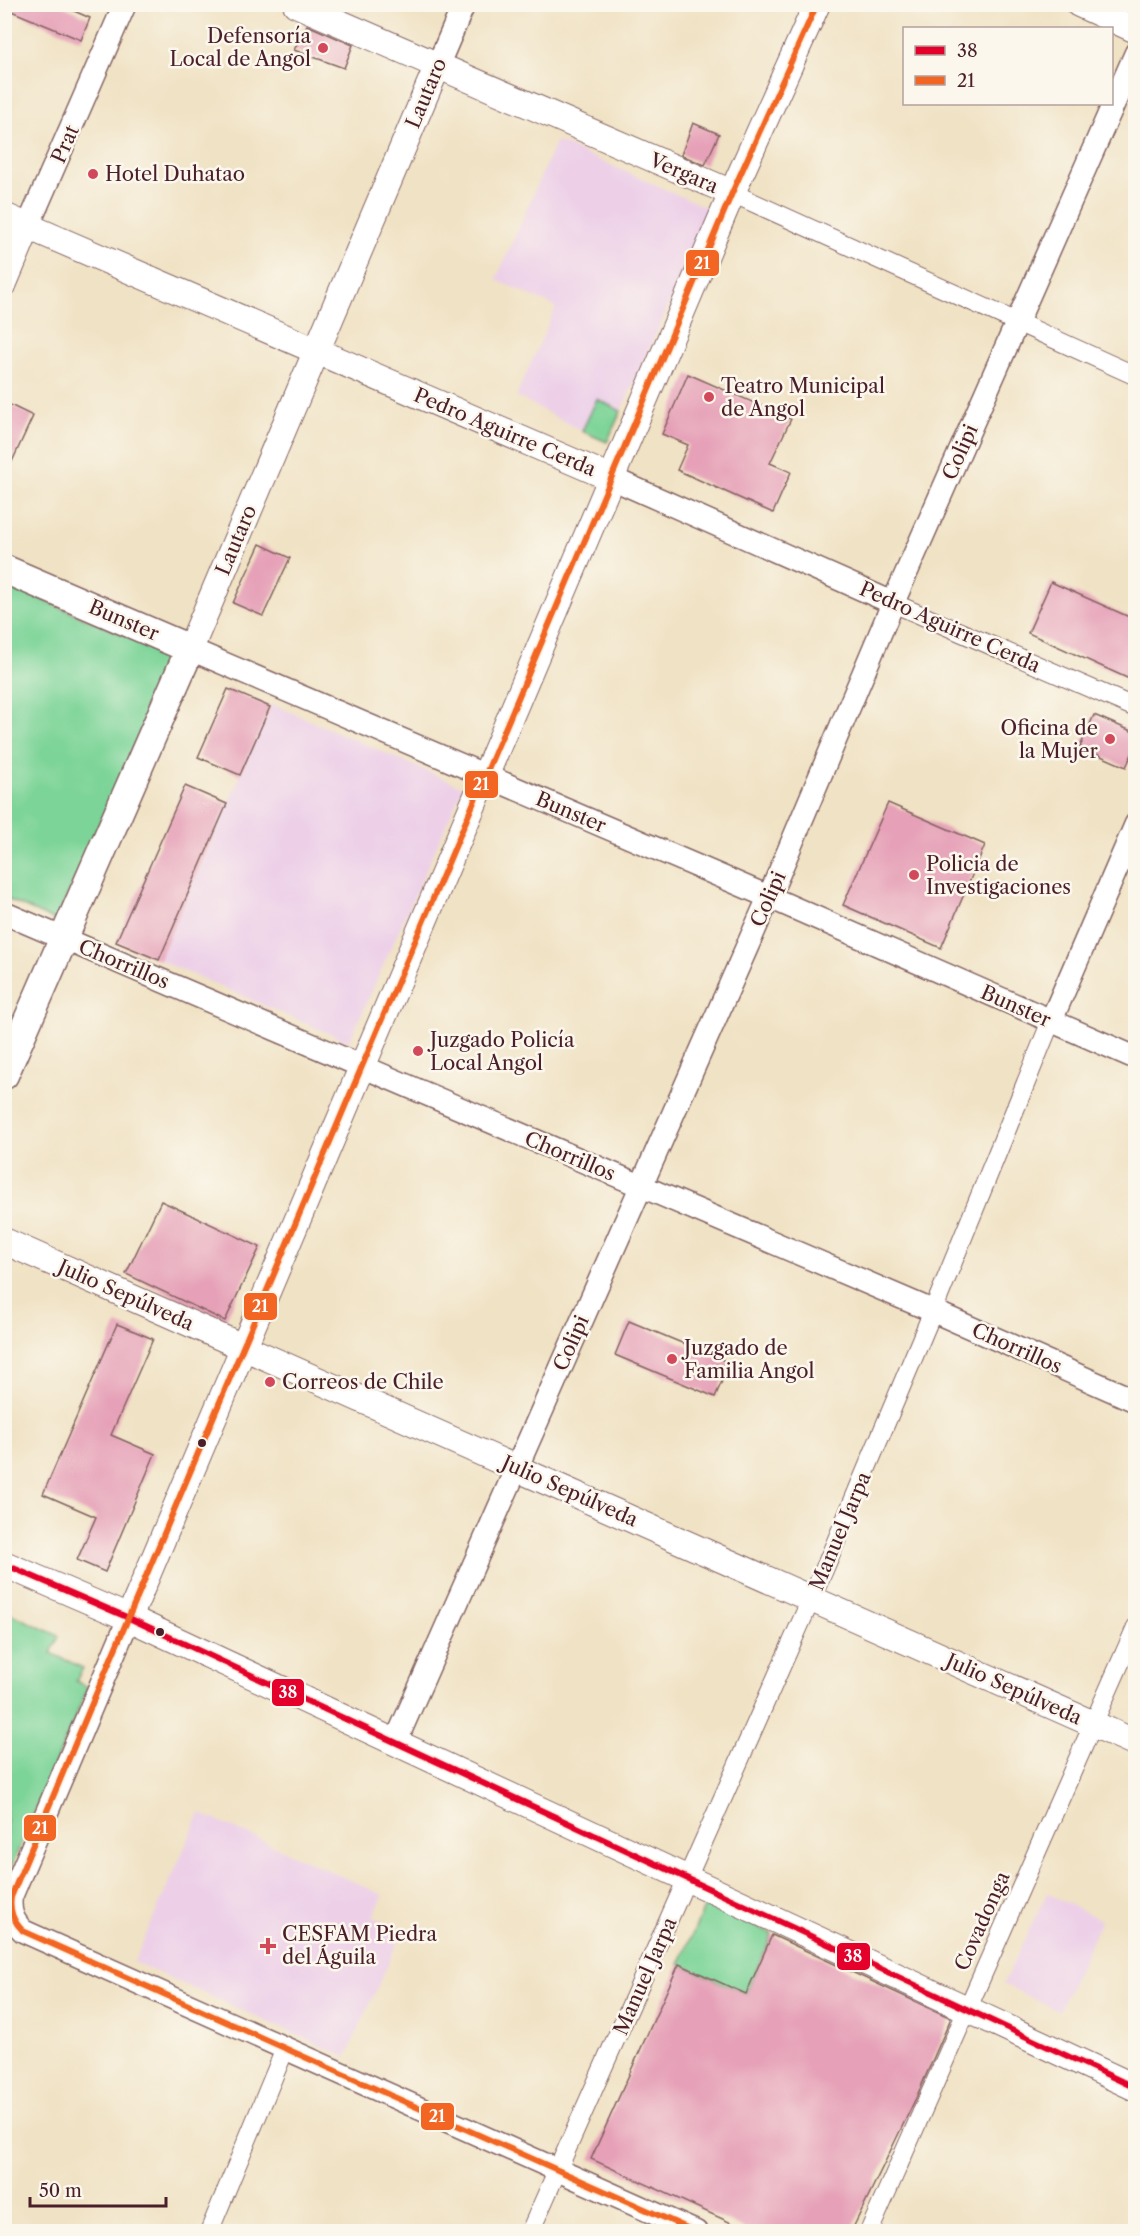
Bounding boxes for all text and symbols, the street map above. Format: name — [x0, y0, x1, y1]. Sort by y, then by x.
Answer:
place label: Defensoría Local de Angol — [169, 24, 311, 71]
legend — [903, 27, 1113, 105]
text: 38 — [957, 40, 978, 62]
marker: Defensoría Local de Angol — [316, 41, 330, 55]
street label: Lautaro — [400, 54, 452, 132]
text: 21 — [957, 70, 975, 92]
street label: Prat — [46, 121, 84, 167]
street label: Vergara — [645, 147, 722, 198]
place label: Hotel Duhatao — [105, 162, 245, 186]
marker: Hotel Duhatao — [86, 167, 100, 181]
line badge: 21 — [685, 249, 720, 277]
text: 21 — [694, 253, 711, 273]
place label: Teatro Municipal de Angol — [721, 374, 885, 421]
street label: Pedro Aguirre Cerda — [410, 383, 600, 481]
marker: Teatro Municipal de Angol — [702, 390, 716, 404]
street label: Colipi — [937, 421, 983, 483]
street label: Lautaro — [210, 501, 262, 579]
street label: Pedro Aguirre Cerda — [856, 576, 1045, 678]
street label: Bunster — [85, 594, 163, 646]
place label: Oficina de la Mujer — [1001, 716, 1099, 763]
marker: Oficina de la Mujer — [1103, 732, 1117, 746]
line badge: 21 — [464, 770, 499, 799]
text: 21 — [473, 774, 490, 794]
street label: Bunster — [532, 786, 610, 838]
place label: Policia de Investigaciones — [926, 852, 1071, 899]
street label: Colipi — [745, 868, 791, 930]
marker: Policia de Investigaciones — [907, 868, 921, 882]
street label: Chorrillos — [75, 934, 173, 994]
street label: Bunster — [977, 980, 1055, 1032]
place label: Juzgado Policía Local Angol — [427, 1028, 575, 1075]
marker: Juzgado Policía Local Angol — [411, 1044, 425, 1058]
street label: Chorrillos — [521, 1126, 619, 1186]
street label: Julio Sepúlveda — [52, 1253, 198, 1336]
line badge: 21 — [243, 1292, 278, 1321]
text: 21 — [252, 1296, 269, 1316]
street label: Colipi — [548, 1312, 594, 1374]
street label: Chorrillos — [968, 1318, 1066, 1378]
place label: Juzgado de Familia Angol — [681, 1336, 814, 1383]
marker: Juzgado de Familia Angol — [665, 1352, 679, 1366]
place label: Correos de Chile — [282, 1370, 444, 1394]
marker: Correos de Chile — [263, 1375, 277, 1389]
unlabelled marker — [196, 1437, 208, 1449]
street label: Julio Sepúlveda — [496, 1449, 642, 1532]
street label: Manuel Jarpa — [804, 1468, 876, 1594]
unlabelled marker — [154, 1626, 166, 1638]
street label: Julio Sepúlveda — [940, 1647, 1086, 1730]
line badge: 38 — [271, 1678, 305, 1707]
text: 38 — [279, 1682, 298, 1702]
line badge: 21 — [23, 1814, 57, 1842]
text: 21 — [32, 1818, 49, 1838]
street label: Covadonga — [949, 1867, 1015, 1974]
street label: Manuel Jarpa — [608, 1913, 682, 2039]
place label: CESFAM Piedra del Águila — [282, 1922, 437, 1969]
marker: CESFAM Piedra del Águila — [259, 1937, 277, 1955]
line badge: 38 — [836, 1942, 871, 1971]
text: 38 — [844, 1946, 863, 1966]
line badge: 21 — [420, 2102, 455, 2131]
text: 21 — [429, 2106, 446, 2126]
scale bar — [30, 2170, 166, 2208]
text: 50 m — [39, 2180, 82, 2202]

